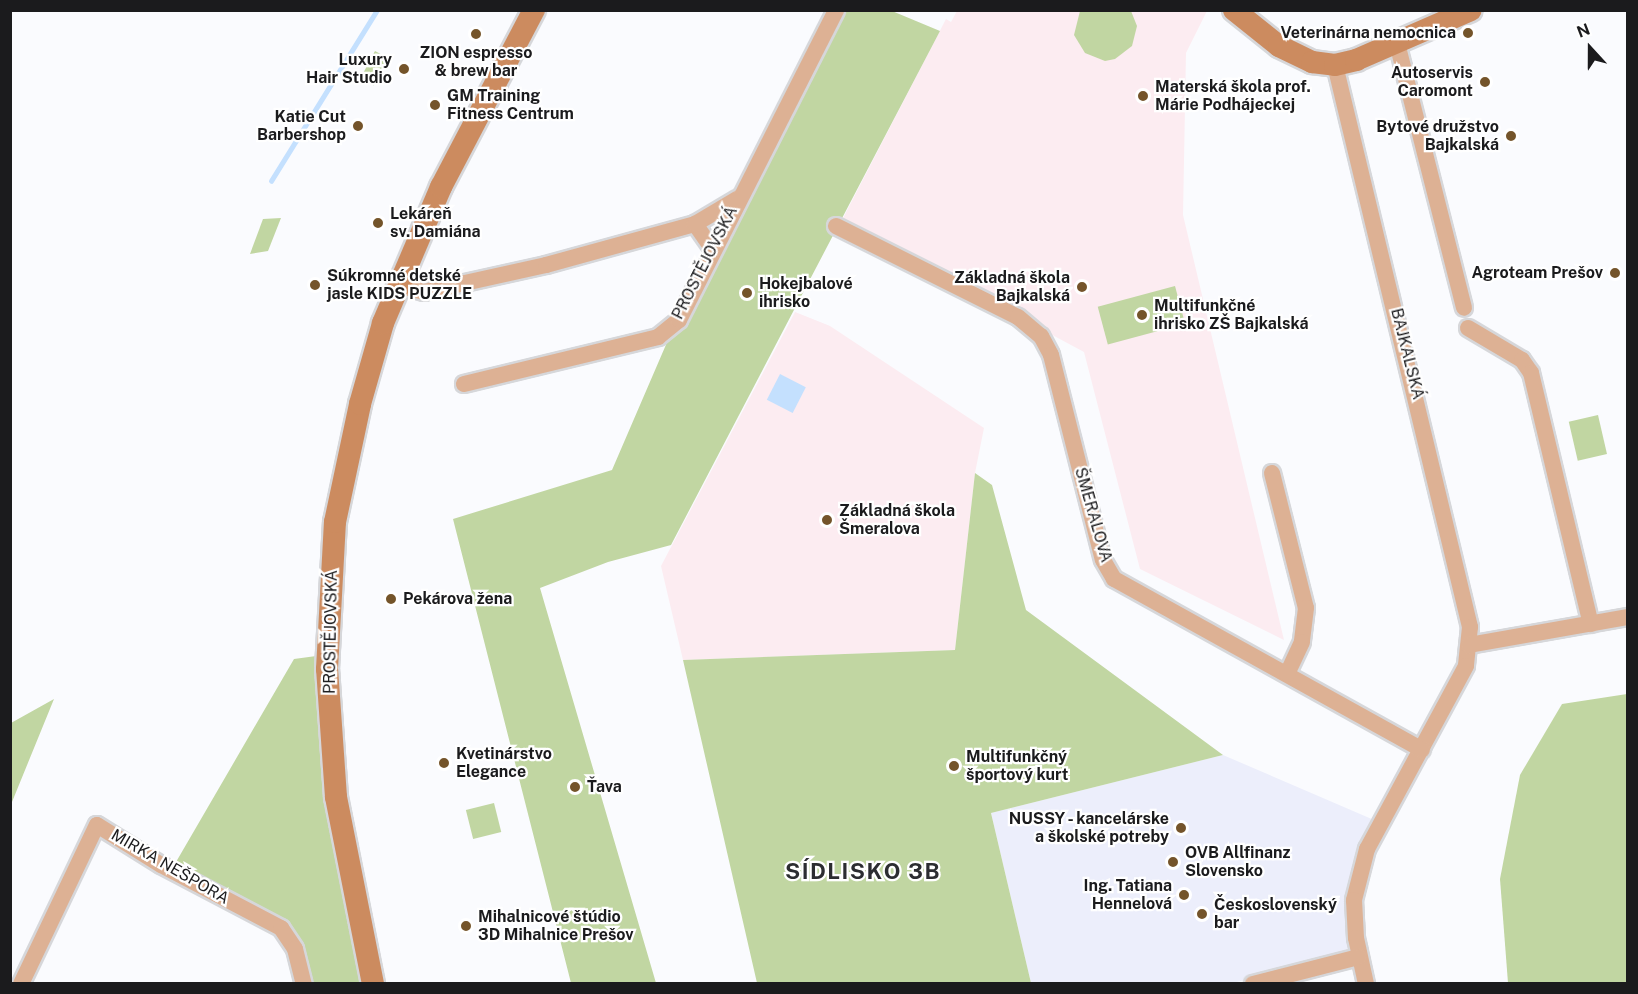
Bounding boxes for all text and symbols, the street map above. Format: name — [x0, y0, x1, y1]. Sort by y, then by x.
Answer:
north arrow — [1560, 18, 1620, 78]
text: N — [1574, 20, 1593, 42]
place label: Veterinárna nemocnica — [1280, 23, 1456, 43]
marker: Veterinárna nemocnica — [1461, 26, 1475, 40]
marker: ZION espresso & brew bar — [469, 27, 483, 41]
place label: ZION espresso & brew bar — [419, 43, 533, 81]
place label: Luxury Hair Studio — [306, 50, 392, 88]
marker: Luxury Hair Studio — [397, 62, 411, 76]
place label: Autoservis Caromont — [1391, 63, 1473, 101]
marker: Autoservis Caromont — [1478, 75, 1492, 89]
place label: Materská škola prof. Márie Podhájeckej — [1155, 77, 1311, 115]
place label: GM Training Fitness Centrum — [447, 86, 574, 124]
marker: Materská škola prof. Márie Podhájeckej — [1136, 89, 1150, 103]
marker: GM Training Fitness Centrum — [428, 98, 442, 112]
place label: Katie Cut Barbershop — [257, 107, 346, 145]
place label: Bytové družstvo Bajkalská — [1376, 117, 1499, 155]
marker: Katie Cut Barbershop — [351, 119, 365, 133]
marker: Bytové družstvo Bajkalská — [1504, 129, 1518, 143]
street label: PROSTĚJOVSKÁ — [668, 203, 742, 323]
place label: Lekáreň sv. Damiána — [390, 204, 481, 242]
marker: Lekáreň sv. Damiána — [371, 216, 385, 230]
place label: Agroteam Prešov — [1472, 263, 1603, 283]
place label: Súkromné detské jasle KIDS PUZZLE — [327, 266, 472, 304]
marker: Agroteam Prešov — [1608, 266, 1622, 280]
place label: Základná škola Bajkalská — [954, 268, 1070, 306]
place label: Hokejbalové ihrisko — [759, 274, 853, 312]
marker: Súkromné detské jasle KIDS PUZZLE — [308, 278, 322, 292]
marker: Základná škola Bajkalská — [1075, 280, 1089, 294]
marker: Hokejbalové ihrisko — [740, 286, 754, 300]
place label: Multifunkčné ihrisko ZŠ Bajkalská — [1154, 296, 1309, 334]
street label: BAJKALSKÁ — [1386, 306, 1428, 402]
marker: Multifunkčné ihrisko ZŠ Bajkalská — [1135, 308, 1149, 322]
street label: ŠMERALOVA — [1070, 465, 1116, 565]
place label: Základná škola Šmeralova — [839, 501, 955, 539]
marker: Základná škola Šmeralova — [820, 513, 834, 527]
street label: PROSTĚJOVSKÁ — [320, 570, 342, 694]
place label: Pekárova žena — [403, 589, 512, 609]
marker: Pekárova žena — [384, 592, 398, 606]
place label: Kvetinárstvo Elegance — [456, 744, 552, 782]
place label: Multifunkčný športový kurt — [966, 747, 1068, 785]
marker: Kvetinárstvo Elegance — [437, 756, 451, 770]
marker: Multifunkčný športový kurt — [947, 759, 961, 773]
place label: Ťava — [587, 777, 622, 797]
marker: Ťava — [568, 780, 582, 794]
place label: NUSSY - kancelárske a školské potreby — [1006, 809, 1169, 847]
marker: NUSSY - kancelárske a školské potreby — [1174, 821, 1188, 835]
street label: MIRKA NEŠPORA — [108, 825, 232, 909]
place label: OVB Allfinanz Slovensko — [1185, 843, 1290, 881]
marker: OVB Allfinanz Slovensko — [1166, 855, 1180, 869]
district label: SÍDLISKO 3B — [785, 859, 941, 885]
place label: Ing. Tatiana Hennelová — [1083, 876, 1172, 914]
marker: Ing. Tatiana Hennelová — [1177, 888, 1191, 902]
place label: Československý bar — [1214, 895, 1337, 933]
place label: Mihalnicové štúdio 3D Mihalnice Prešov — [478, 907, 634, 945]
marker: Československý bar — [1195, 907, 1209, 921]
marker: Mihalnicové štúdio 3D Mihalnice Prešov — [459, 919, 473, 933]

